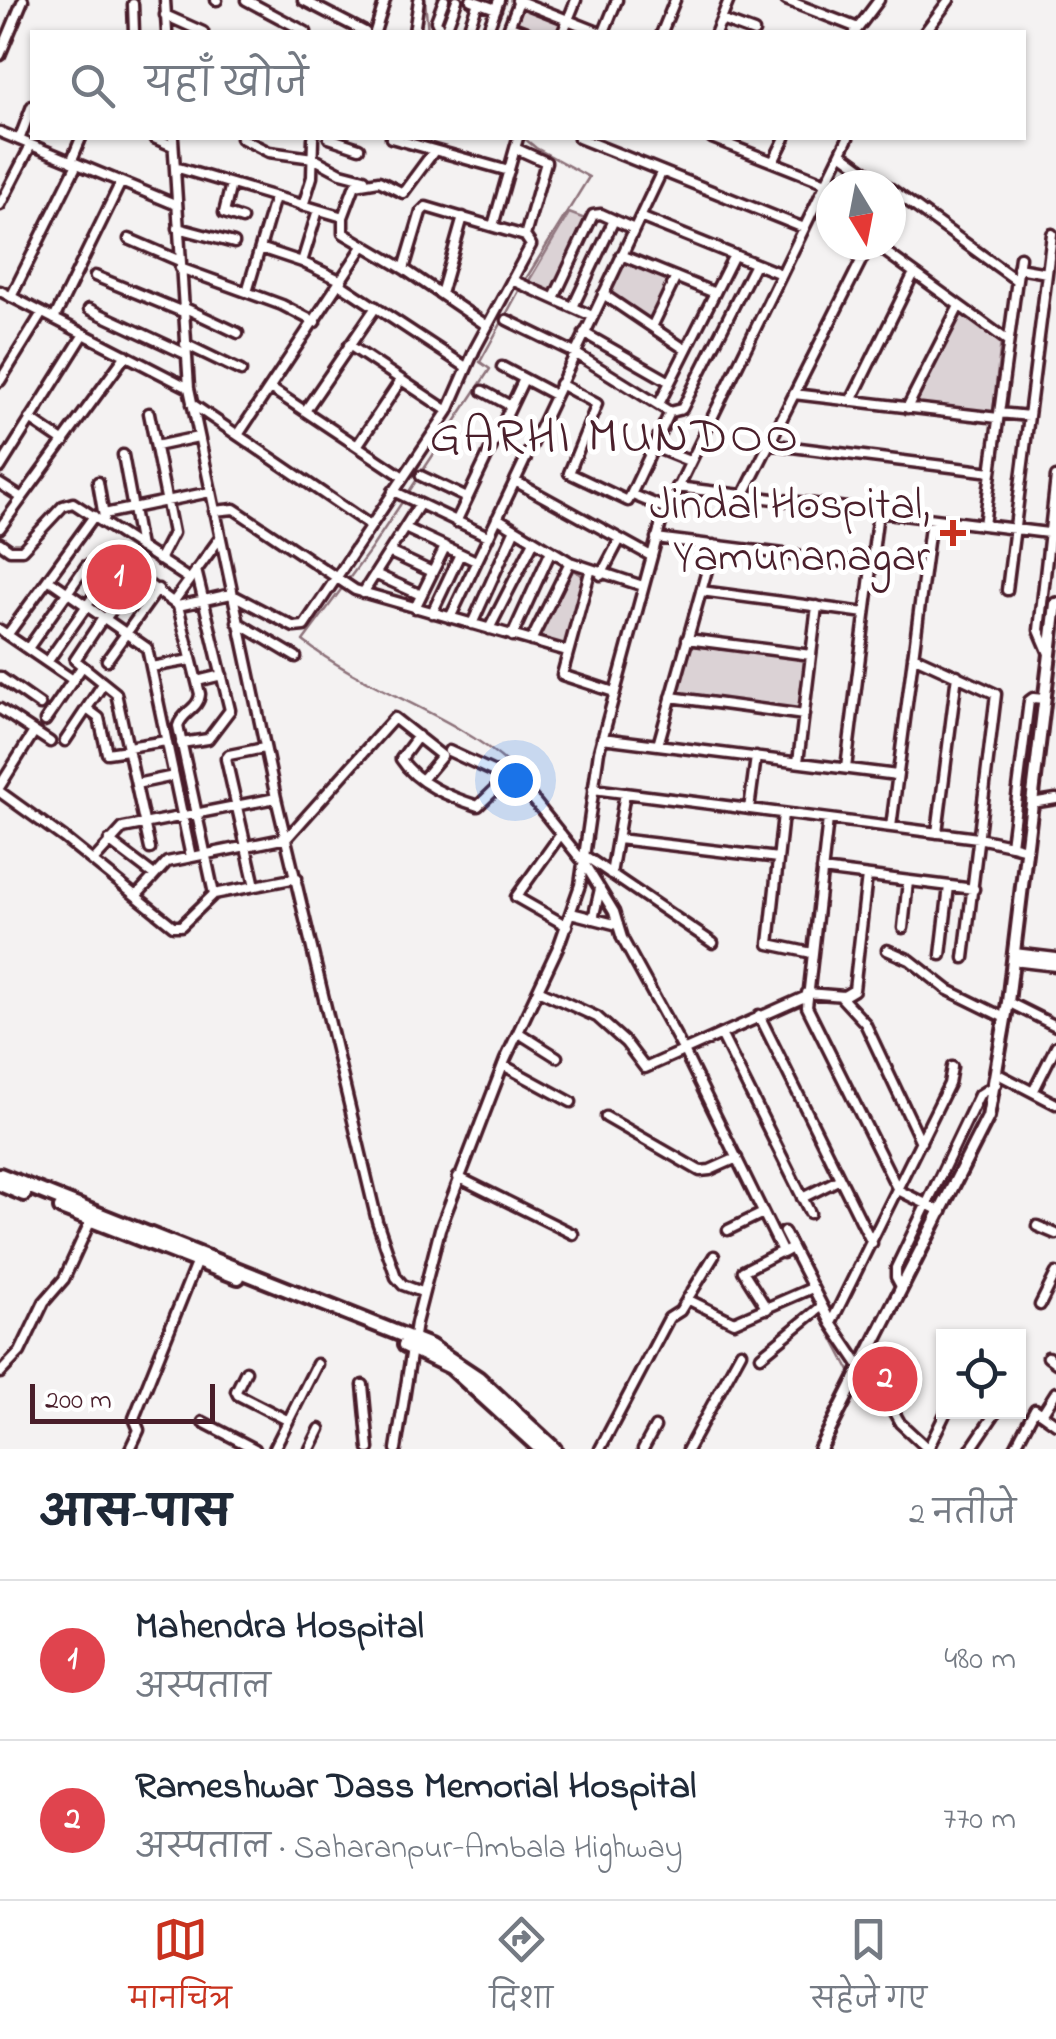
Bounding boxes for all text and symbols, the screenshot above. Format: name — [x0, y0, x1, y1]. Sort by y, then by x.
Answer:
search box — [30, 30, 1026, 140]
icon: search — [65, 58, 120, 113]
text: यहाँ खोजें — [145, 58, 308, 114]
north arrow — [816, 170, 906, 260]
district label: GARHI MUNDOO — [429, 402, 801, 475]
place label: Jindal Hospital, Yamunanagar — [650, 474, 930, 593]
marker: Jindal Hospital, Yamunanagar — [940, 520, 966, 546]
pin: 1 — [86, 540, 152, 614]
your location — [490, 755, 541, 806]
map controls — [936, 1329, 1026, 1419]
button: locate — [936, 1329, 1026, 1419]
pin: 2 — [852, 1342, 918, 1416]
scale bar — [30, 1379, 215, 1424]
text: 200 m — [45, 1381, 112, 1422]
text: आस-पास — [40, 1484, 231, 1545]
text: 2 नतीजे — [909, 1492, 1016, 1539]
text: Mahendra Hospital — [135, 1600, 424, 1656]
text: 1 — [67, 1637, 78, 1684]
text: 480 m — [944, 1637, 1016, 1684]
text: अस्पताल — [135, 1666, 271, 1713]
text: Rameshwar Dass Memorial Hospital — [135, 1760, 697, 1816]
text: 2 — [65, 1797, 80, 1844]
text: 770 m — [943, 1797, 1016, 1844]
text: अस्पताल · Saharanpur-Ambala Highway — [135, 1826, 683, 1873]
tab: मानचित्र — [129, 1912, 232, 2029]
tab: दिशा — [490, 1912, 553, 2029]
tab: सहेजे गए — [811, 1912, 927, 2029]

